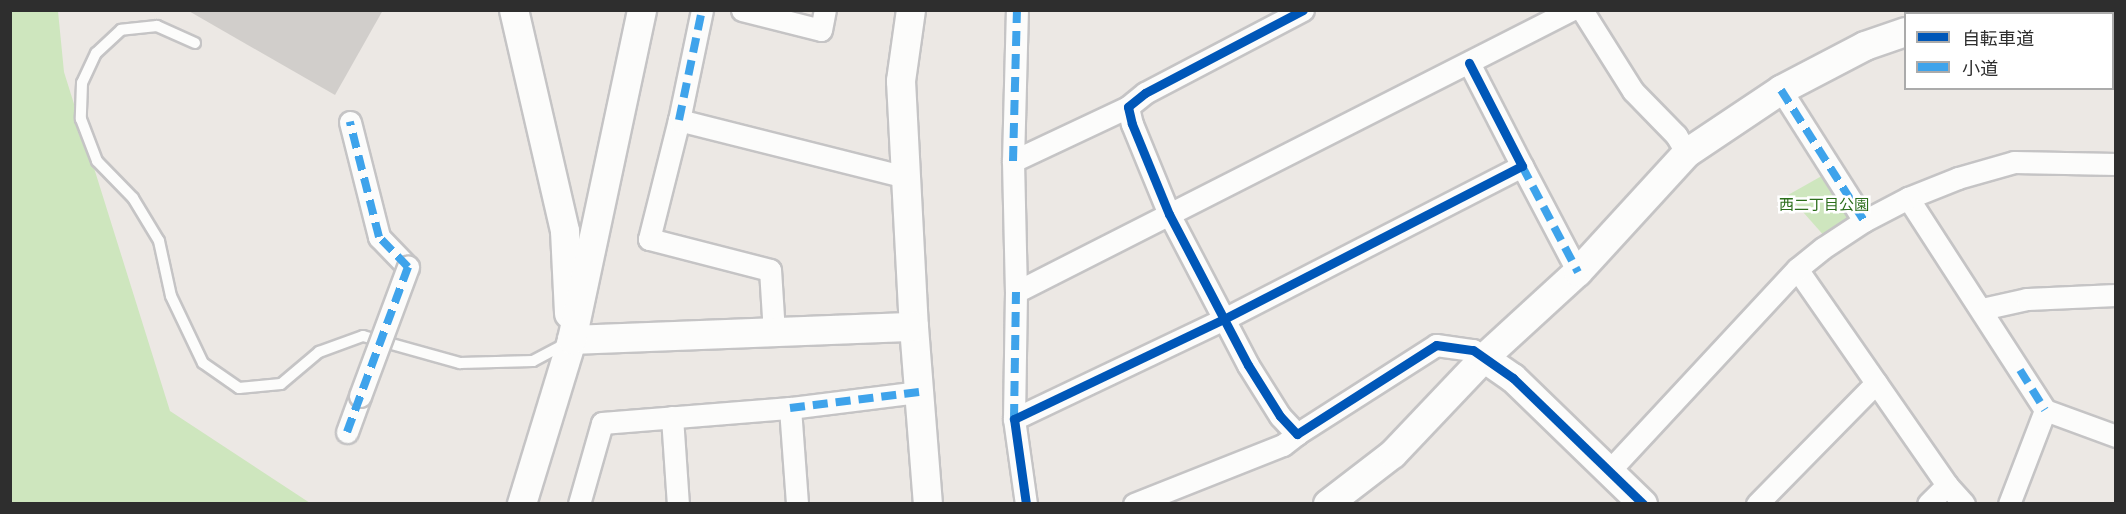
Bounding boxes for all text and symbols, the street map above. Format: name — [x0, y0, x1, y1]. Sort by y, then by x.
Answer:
legend — [1904, 12, 2114, 90]
text: 自転車道 — [1962, 28, 2034, 49]
text: 小道 — [1962, 58, 1998, 79]
park label: 西二丁目公園 — [1779, 196, 1869, 214]

